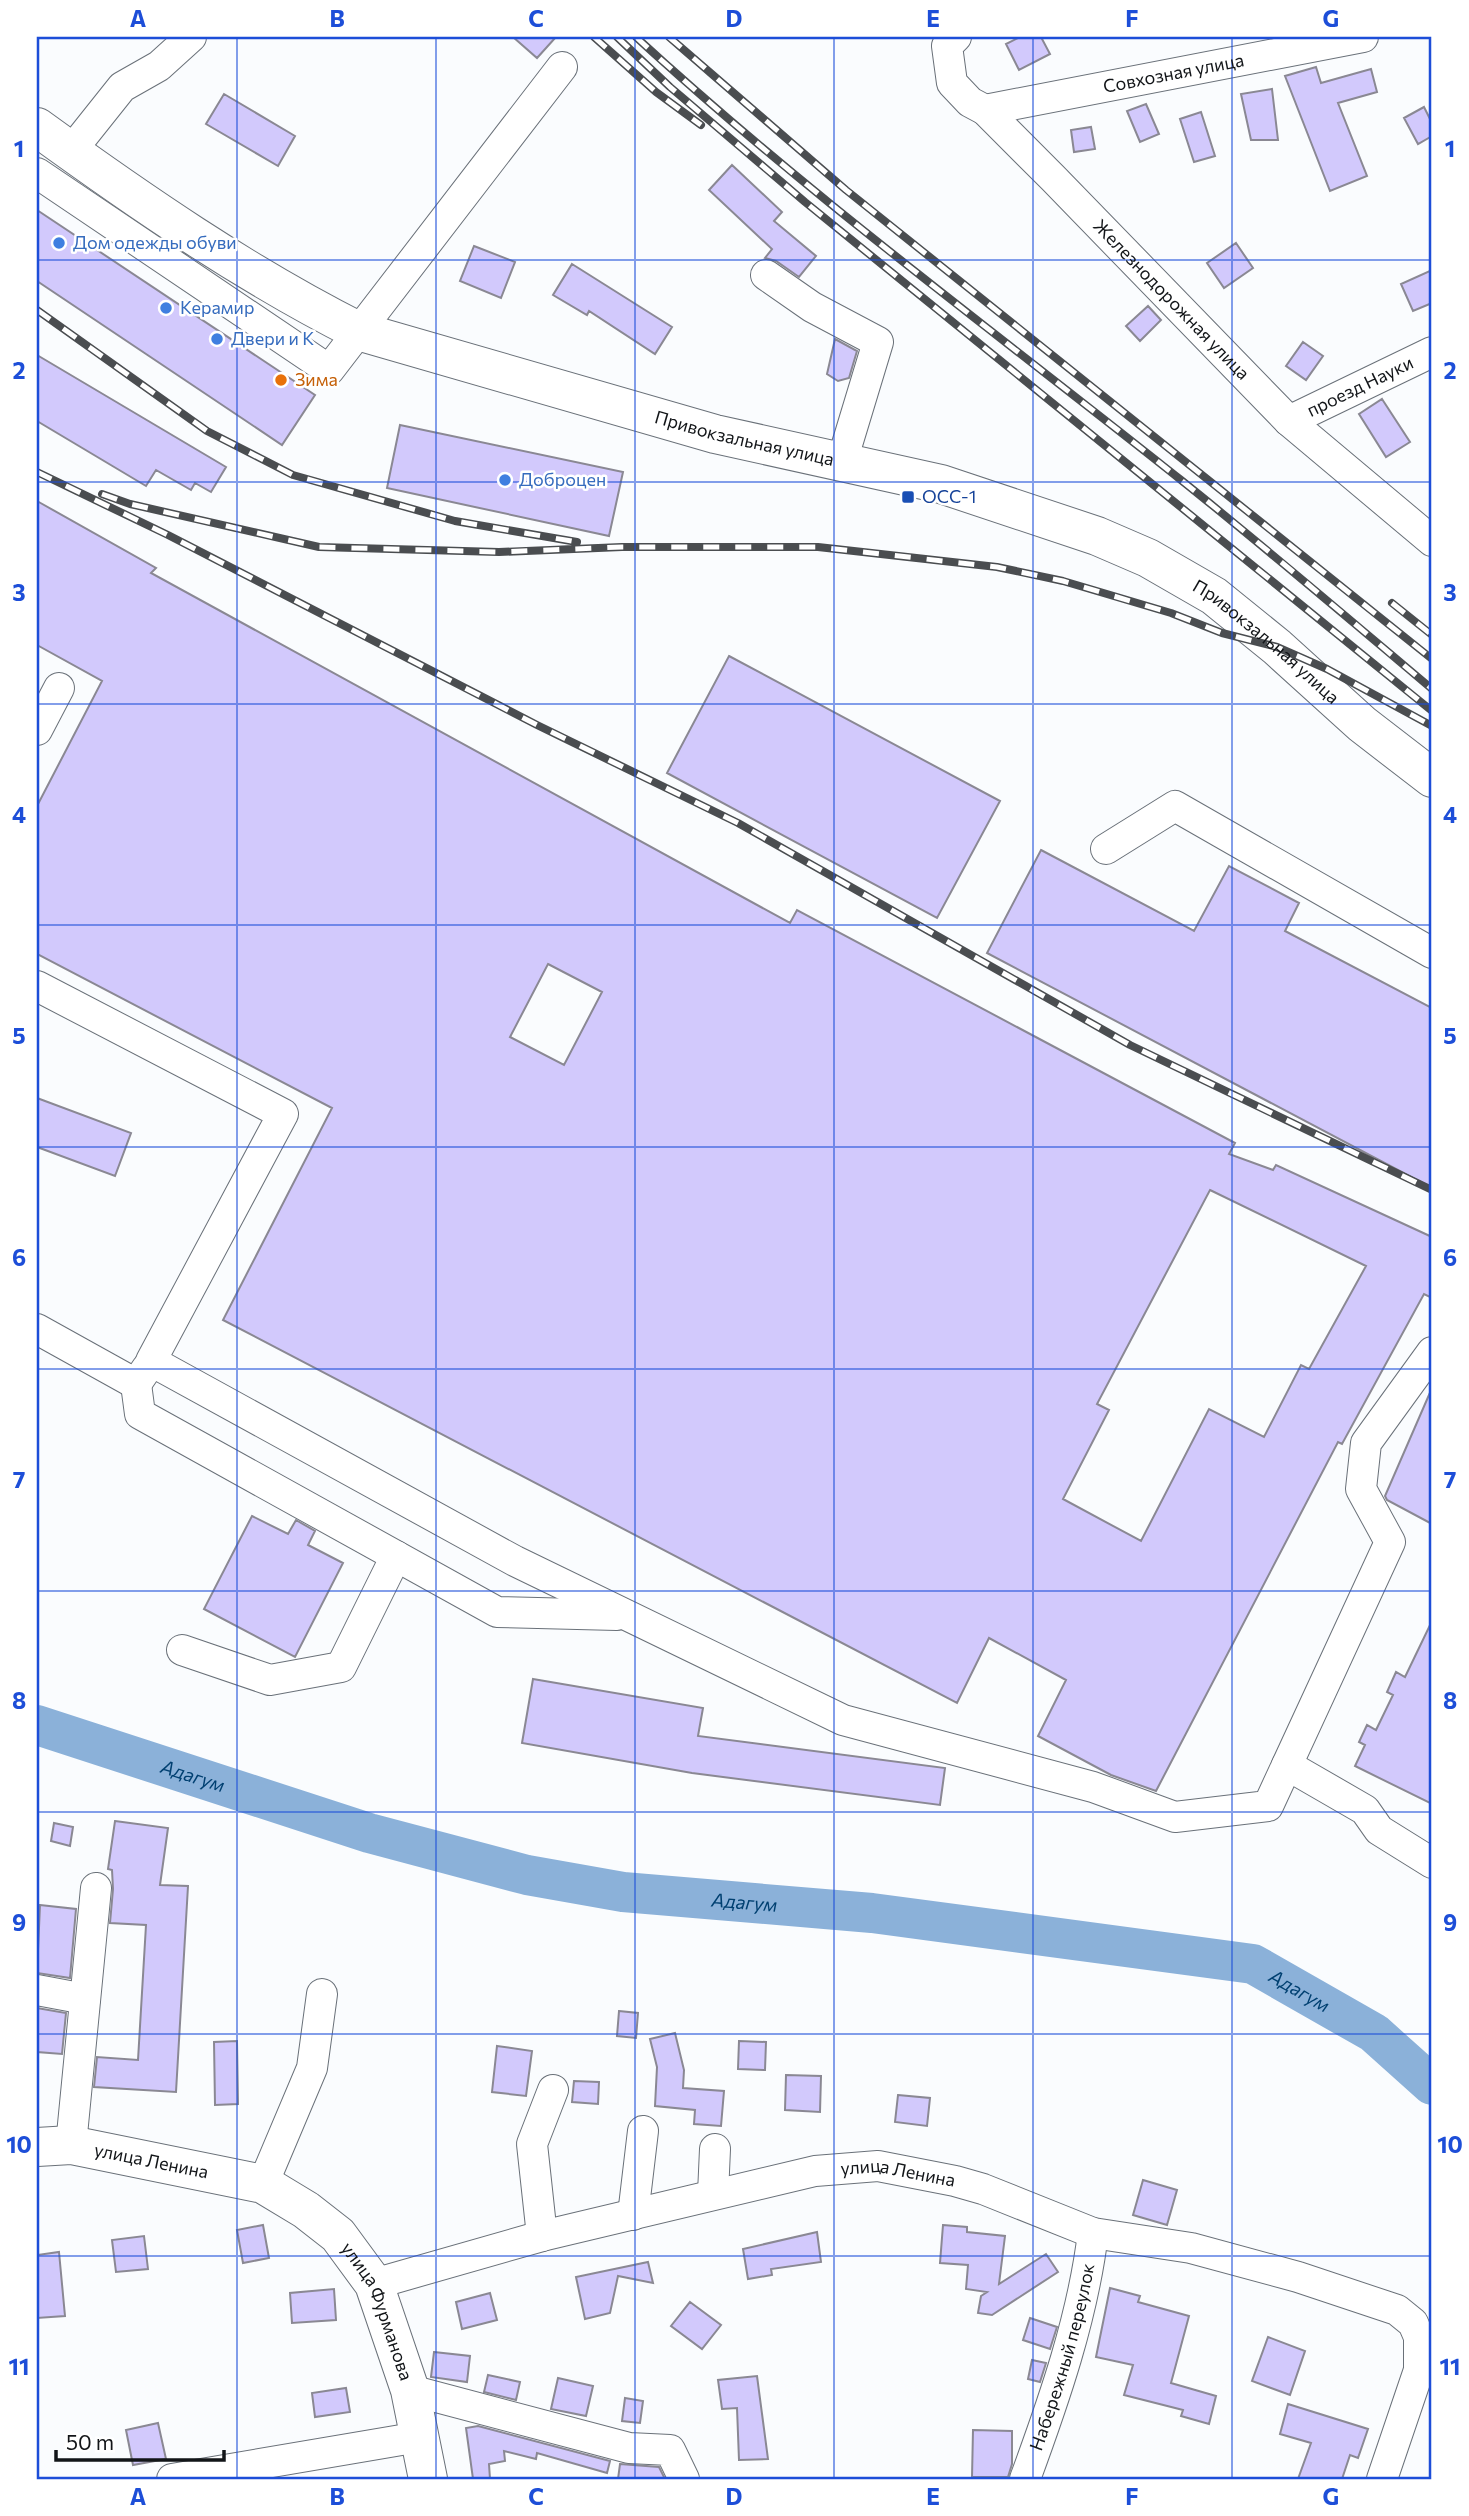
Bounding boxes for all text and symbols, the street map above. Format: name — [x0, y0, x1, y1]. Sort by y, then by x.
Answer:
text: A — [130, 4, 147, 32]
text: B — [329, 4, 345, 32]
text: C — [528, 4, 544, 32]
text: D — [726, 4, 743, 32]
text: E — [926, 4, 940, 32]
text: F — [1125, 4, 1139, 32]
text: G — [1323, 4, 1339, 32]
street label: Совхозная улица — [1101, 48, 1246, 97]
text: 1 — [14, 134, 24, 162]
text: 1 — [1445, 134, 1455, 162]
street label: Железнодорожная улица — [1089, 214, 1255, 384]
place label: Дом одежды обуви — [73, 231, 237, 253]
marker: Дом одежды обуви — [51, 235, 67, 251]
place label: Керамир — [180, 296, 254, 318]
marker: Керамир — [158, 300, 174, 316]
place label: Двери и К — [231, 327, 314, 349]
marker: Двери и К — [209, 331, 225, 347]
street label: проезд Науки — [1303, 351, 1417, 421]
text: 2 — [12, 356, 26, 384]
text: 2 — [1443, 356, 1457, 384]
place label: Зима — [295, 368, 338, 390]
marker: Зима — [273, 372, 289, 388]
street label: Привокзальная улица — [652, 405, 836, 470]
place label: Доброцен — [519, 468, 606, 490]
marker: Доброцен — [497, 472, 513, 488]
place label: ОСС-1 — [922, 485, 976, 507]
marker: ОСС-1 — [900, 489, 916, 505]
street label: Привокзальная улица — [1189, 574, 1344, 708]
text: 3 — [12, 578, 26, 606]
text: 3 — [1443, 578, 1457, 606]
text: 4 — [12, 800, 26, 828]
text: 4 — [1443, 800, 1457, 828]
text: 5 — [12, 1021, 26, 1049]
text: 5 — [1443, 1021, 1457, 1049]
text: 6 — [12, 1243, 26, 1271]
text: 6 — [1443, 1243, 1457, 1271]
text: 7 — [13, 1465, 25, 1493]
text: 7 — [1444, 1465, 1456, 1493]
text: 8 — [12, 1686, 26, 1714]
text: 8 — [1443, 1686, 1457, 1714]
water label: Адагум — [157, 1754, 228, 1796]
water label: Адагум — [710, 1887, 778, 1916]
text: 9 — [12, 1908, 26, 1936]
text: 9 — [1443, 1908, 1457, 1936]
water label: Адагум — [1265, 1963, 1334, 2016]
text: 10 — [6, 2130, 32, 2158]
text: 10 — [1437, 2130, 1463, 2158]
street label: улица Ленина — [92, 2138, 211, 2183]
street label: улица Ленина — [840, 2154, 957, 2191]
street label: улица Фурманова — [337, 2238, 418, 2383]
street label: Набережный переулок — [1024, 2261, 1098, 2453]
text: 11 — [9, 2352, 29, 2380]
text: 11 — [1440, 2352, 1460, 2380]
scale bar — [56, 2418, 224, 2462]
text: 50 m — [66, 2429, 114, 2454]
text: A — [130, 2482, 147, 2510]
text: B — [329, 2482, 345, 2510]
text: C — [528, 2482, 544, 2510]
text: D — [726, 2482, 743, 2510]
text: E — [926, 2482, 940, 2510]
text: F — [1125, 2482, 1139, 2510]
text: G — [1323, 2482, 1339, 2510]

